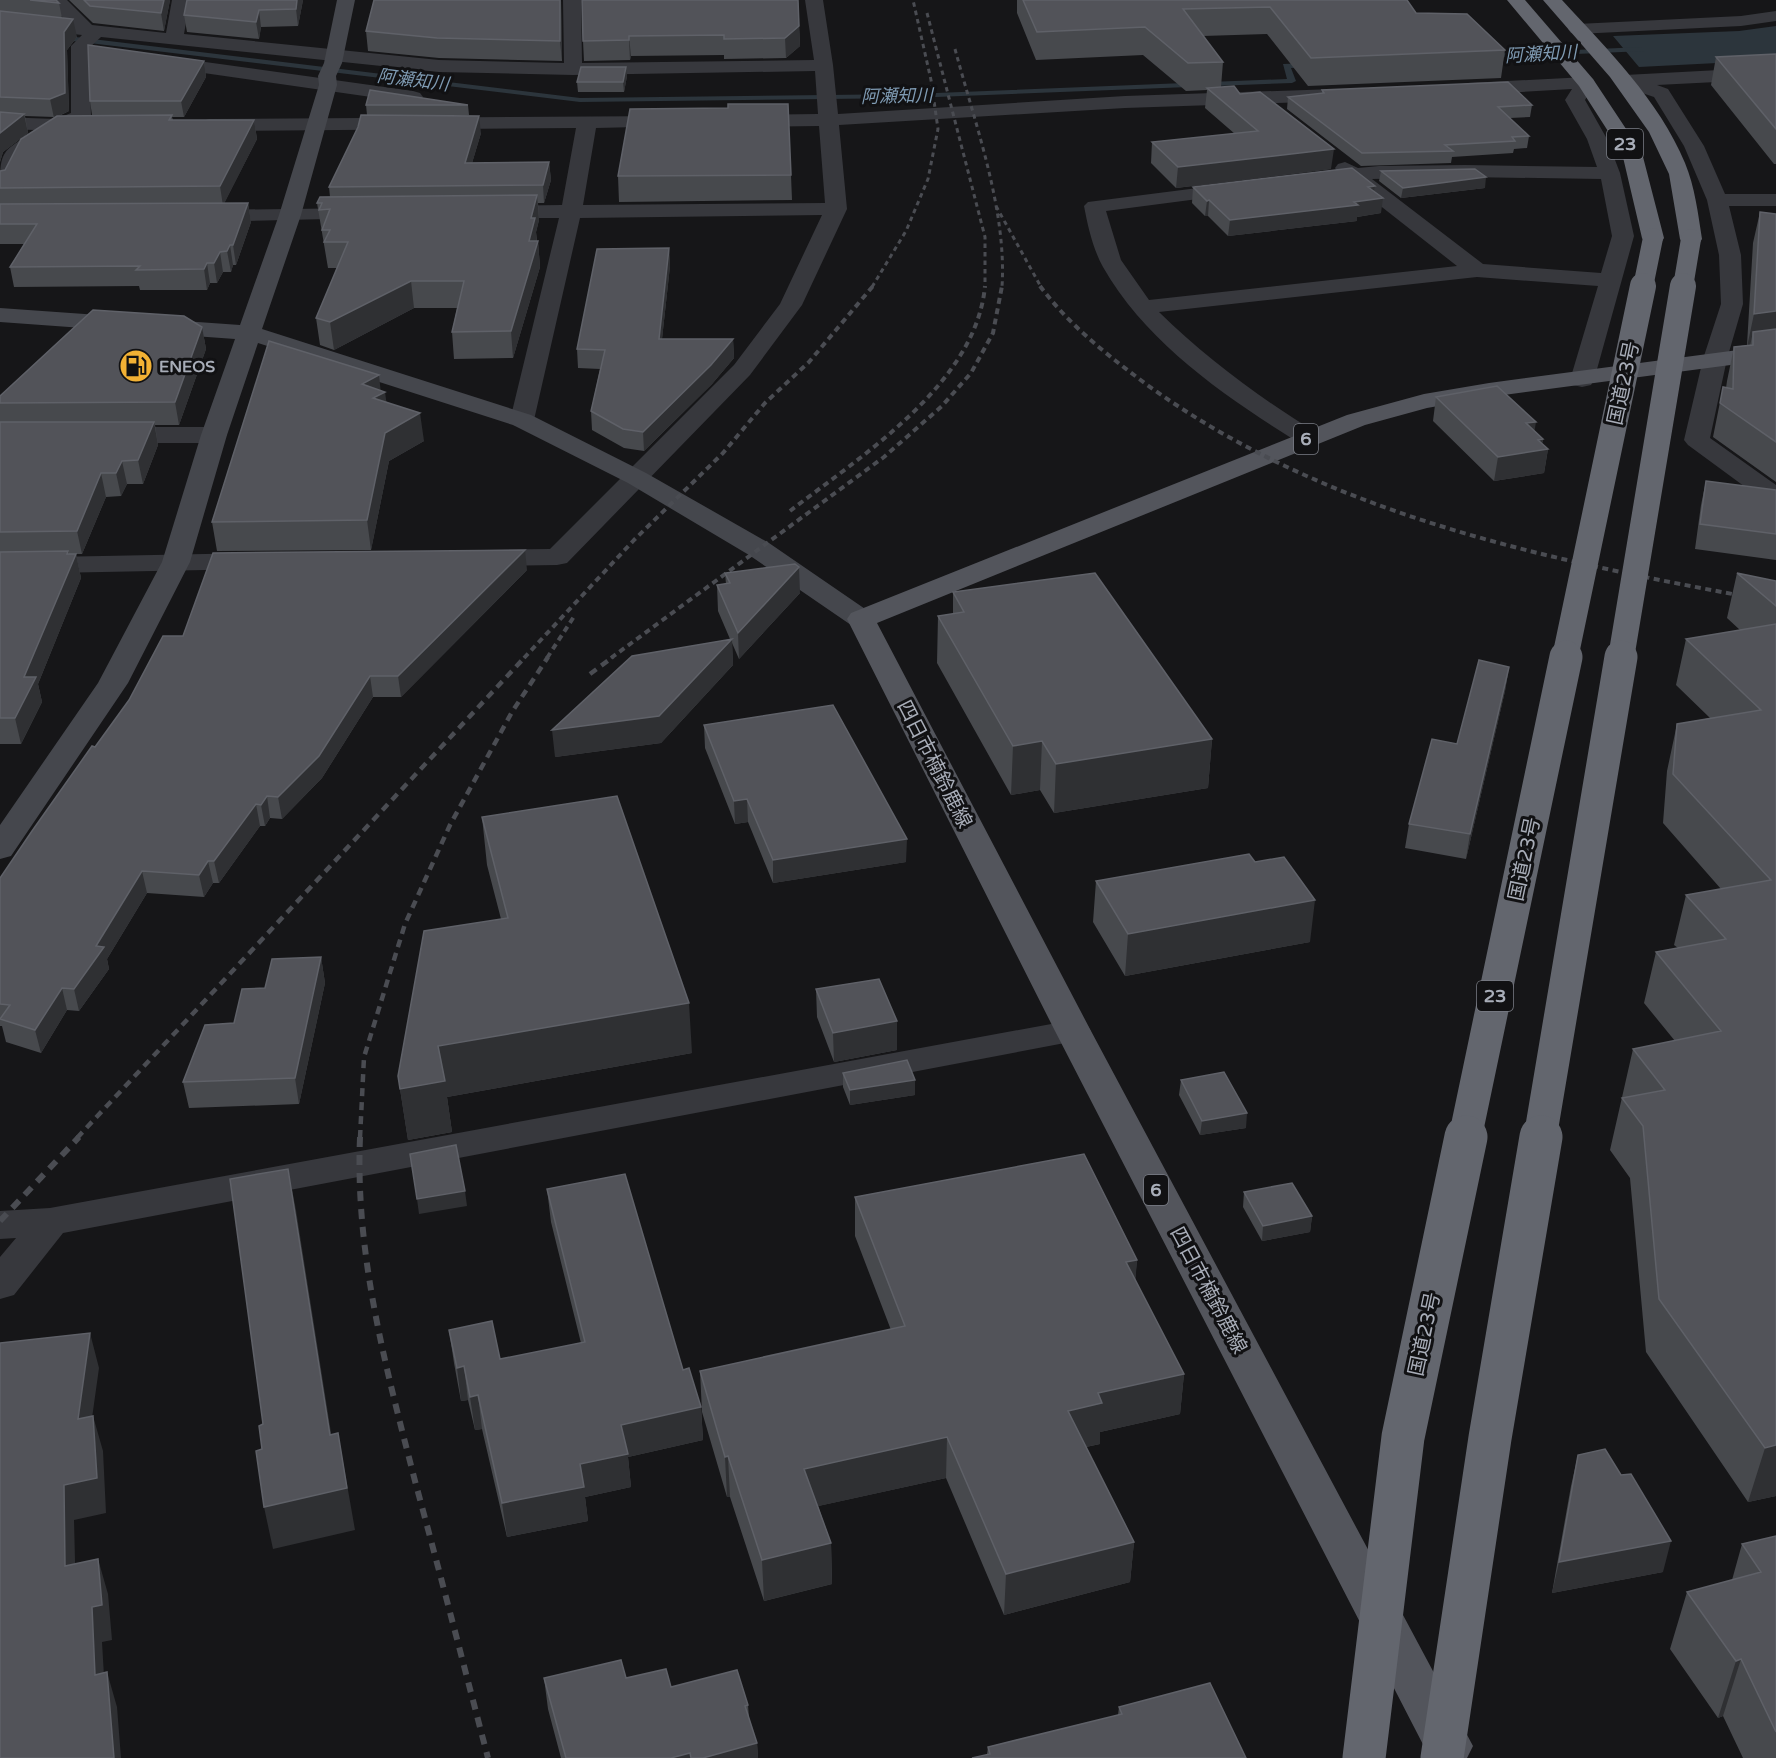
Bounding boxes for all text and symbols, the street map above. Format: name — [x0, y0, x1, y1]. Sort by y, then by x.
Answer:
water label: 阿瀬知川 — [1504, 41, 1580, 67]
water label: 阿瀬知川 — [376, 65, 452, 96]
water label: 阿瀬知川 — [861, 84, 935, 108]
road number: 23 — [1607, 129, 1643, 159]
street label: 国道23号 — [1603, 339, 1645, 427]
fuel station icon: ENEOS — [118, 348, 154, 384]
place label: ENEOS — [159, 357, 215, 377]
road number: 6 — [1294, 424, 1318, 454]
street label: 四日市楠鈴鹿線 — [892, 697, 977, 832]
street label: 国道23号 — [1504, 815, 1546, 903]
road number: 23 — [1477, 981, 1513, 1011]
road number: 6 — [1144, 1175, 1168, 1205]
street label: 四日市楠鈴鹿線 — [1165, 1223, 1252, 1358]
street label: 国道23号 — [1404, 1290, 1446, 1378]

